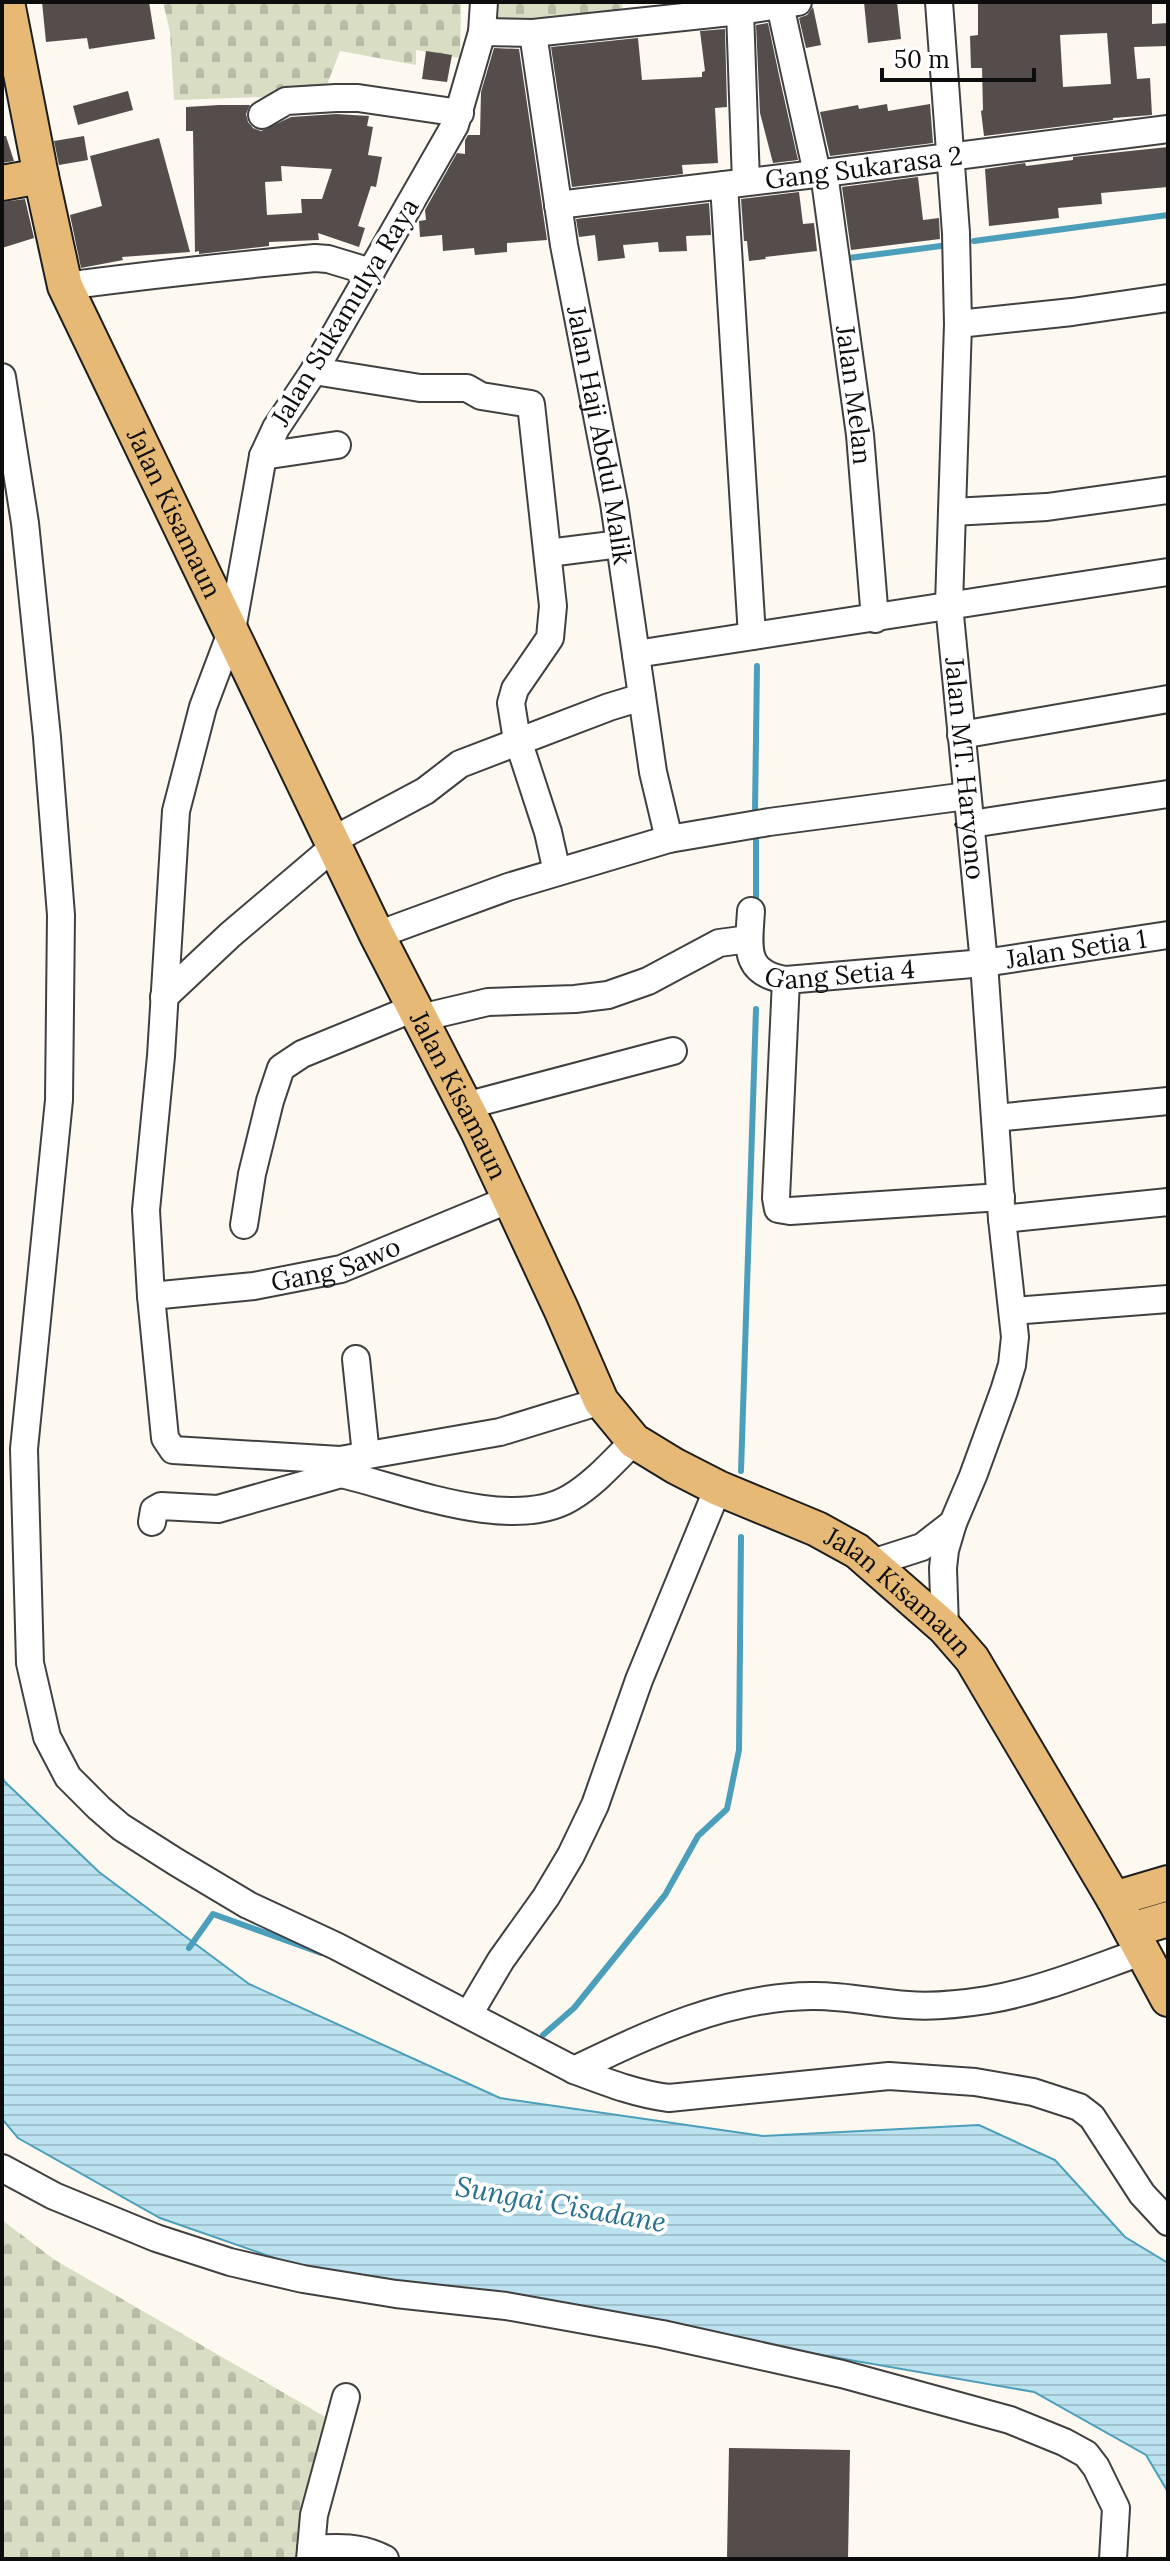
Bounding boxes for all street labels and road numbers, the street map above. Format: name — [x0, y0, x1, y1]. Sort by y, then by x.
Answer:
street label: Gang Sukarasa 2 — [763, 138, 964, 196]
street label: Jalan Sukamulya Raya — [263, 192, 426, 432]
street label: Jalan Haji Abdul Malik — [560, 302, 640, 567]
street label: Jalan Melan — [829, 322, 879, 466]
street label: Jalan Kisamaun — [119, 422, 229, 603]
street label: Jalan MT. Haryono — [938, 655, 993, 881]
street label: Jalan Setia 1 — [1003, 922, 1149, 976]
street label: Gang Setia 4 — [761, 952, 916, 996]
street label: Jalan Kisamaun — [403, 1004, 515, 1185]
street label: Gang Sawo — [268, 1229, 405, 1298]
street label: Jalan Kisamaun — [818, 1519, 980, 1663]

